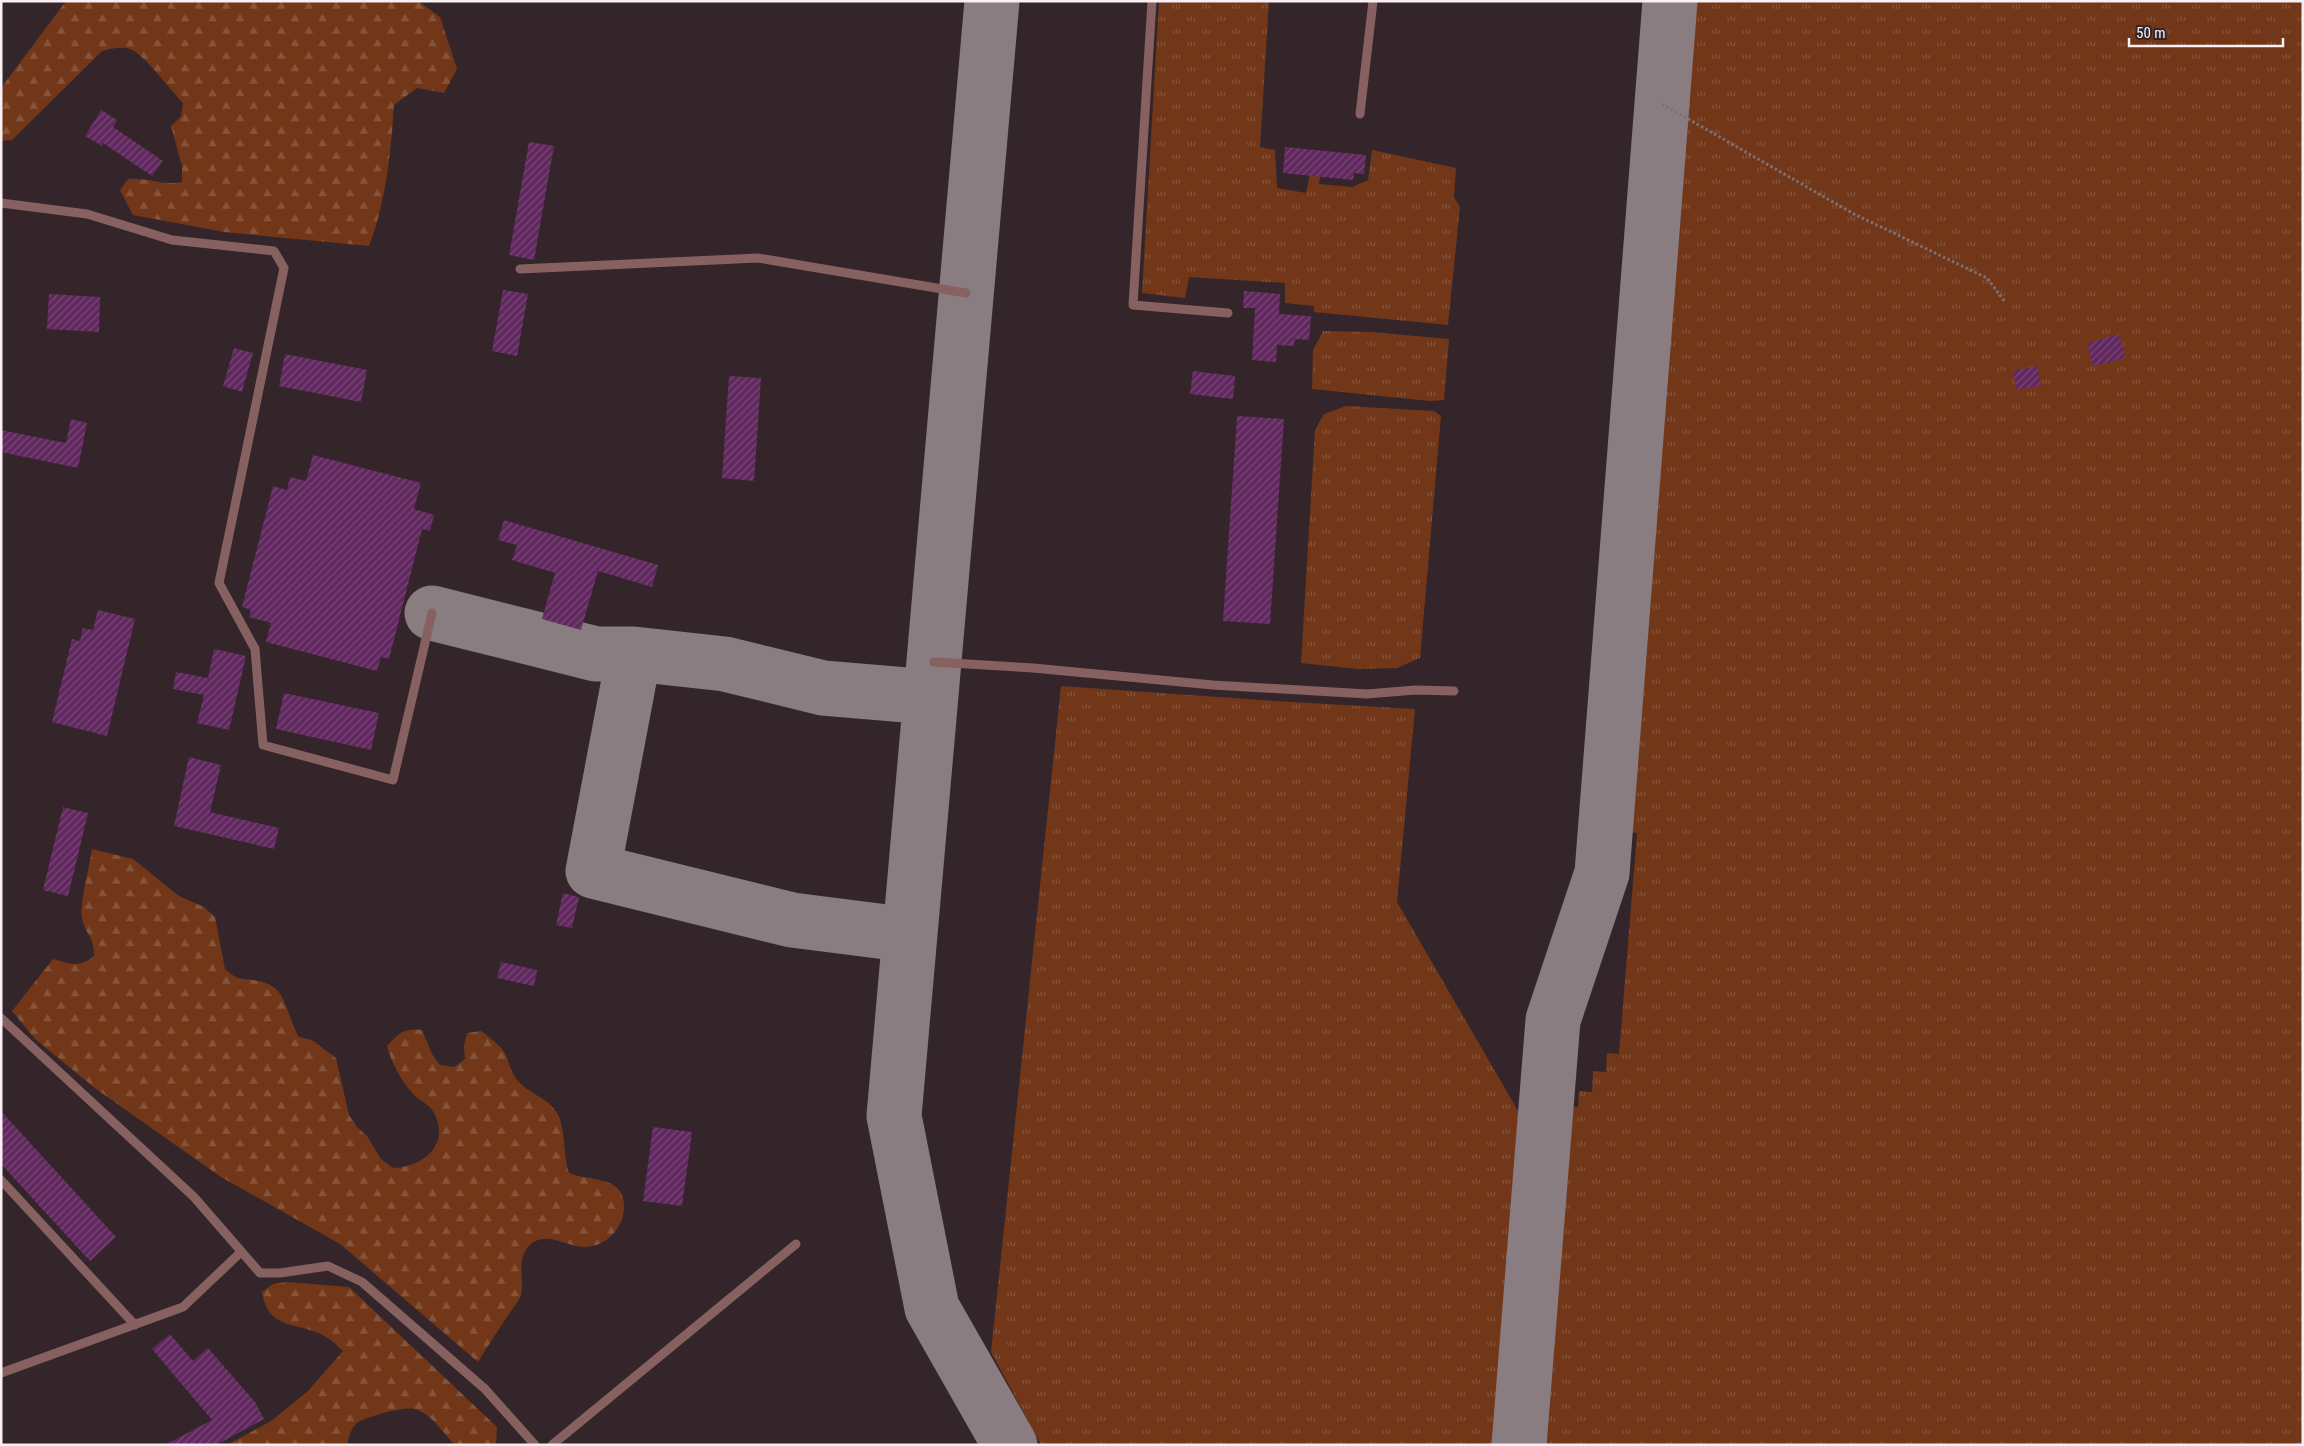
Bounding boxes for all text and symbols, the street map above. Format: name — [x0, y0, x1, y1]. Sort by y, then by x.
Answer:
scale bar — [2129, 15, 2283, 47]
text: 50 m — [2136, 24, 2166, 42]

